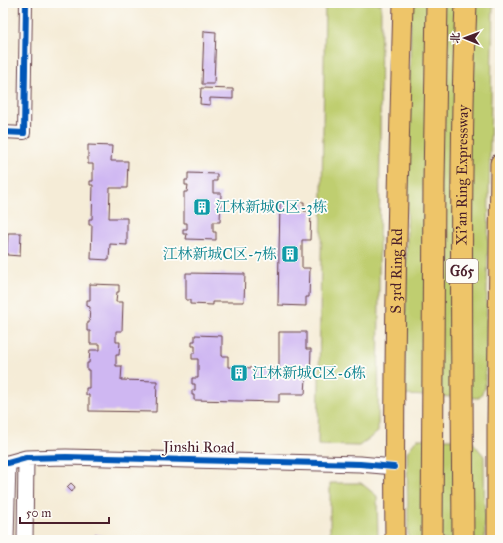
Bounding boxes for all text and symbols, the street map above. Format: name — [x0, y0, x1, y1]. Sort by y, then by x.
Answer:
north arrow — [445, 18, 485, 58]
text: 北 — [449, 32, 462, 43]
street label: Xi'an Ring Expressway — [453, 104, 472, 245]
building icon: 江林新城C区-3栋 — [192, 197, 212, 217]
place label: 江林新城C区-3栋 — [215, 198, 327, 216]
street label: S 3rd Ring Rd — [387, 228, 406, 314]
building icon: 江林新城C区-7栋 — [280, 244, 300, 264]
place label: 江林新城C区-7栋 — [163, 245, 277, 263]
road number: G65 — [446, 259, 478, 283]
building icon: 江林新城C区-6栋 — [229, 363, 249, 383]
place label: 江林新城C区-6栋 — [252, 364, 366, 382]
street label: Jinshi Road — [161, 437, 235, 458]
scale bar — [20, 499, 109, 525]
text: 50 m — [26, 506, 51, 520]

